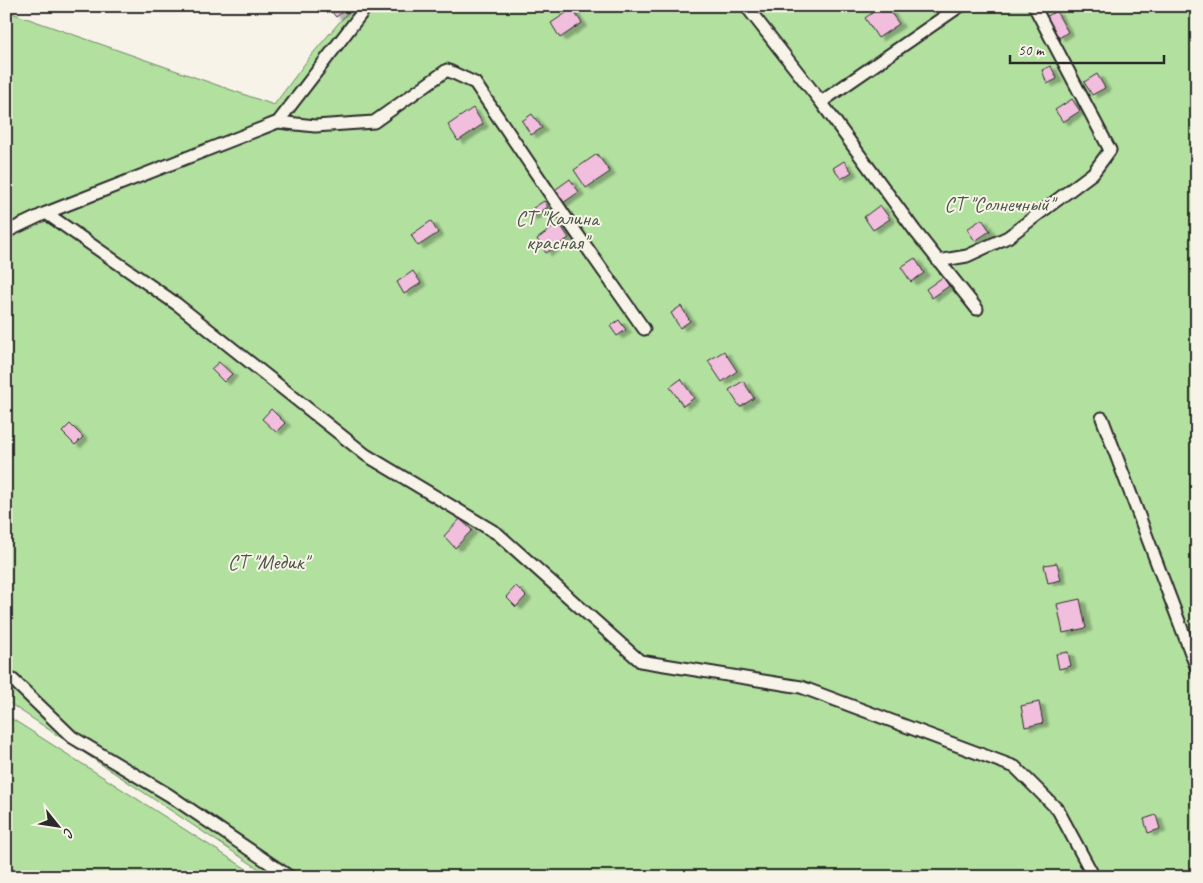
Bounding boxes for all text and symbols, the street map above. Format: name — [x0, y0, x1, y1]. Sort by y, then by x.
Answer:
scale bar — [1010, 32, 1164, 64]
text: 50 m — [1018, 41, 1045, 60]
park label: СТ "Солнечный" — [944, 191, 1058, 217]
park label: СТ "Калина красная" — [515, 205, 601, 255]
park label: СТ "Медик" — [228, 549, 312, 575]
north arrow — [32, 800, 82, 850]
text: С — [59, 825, 78, 841]

